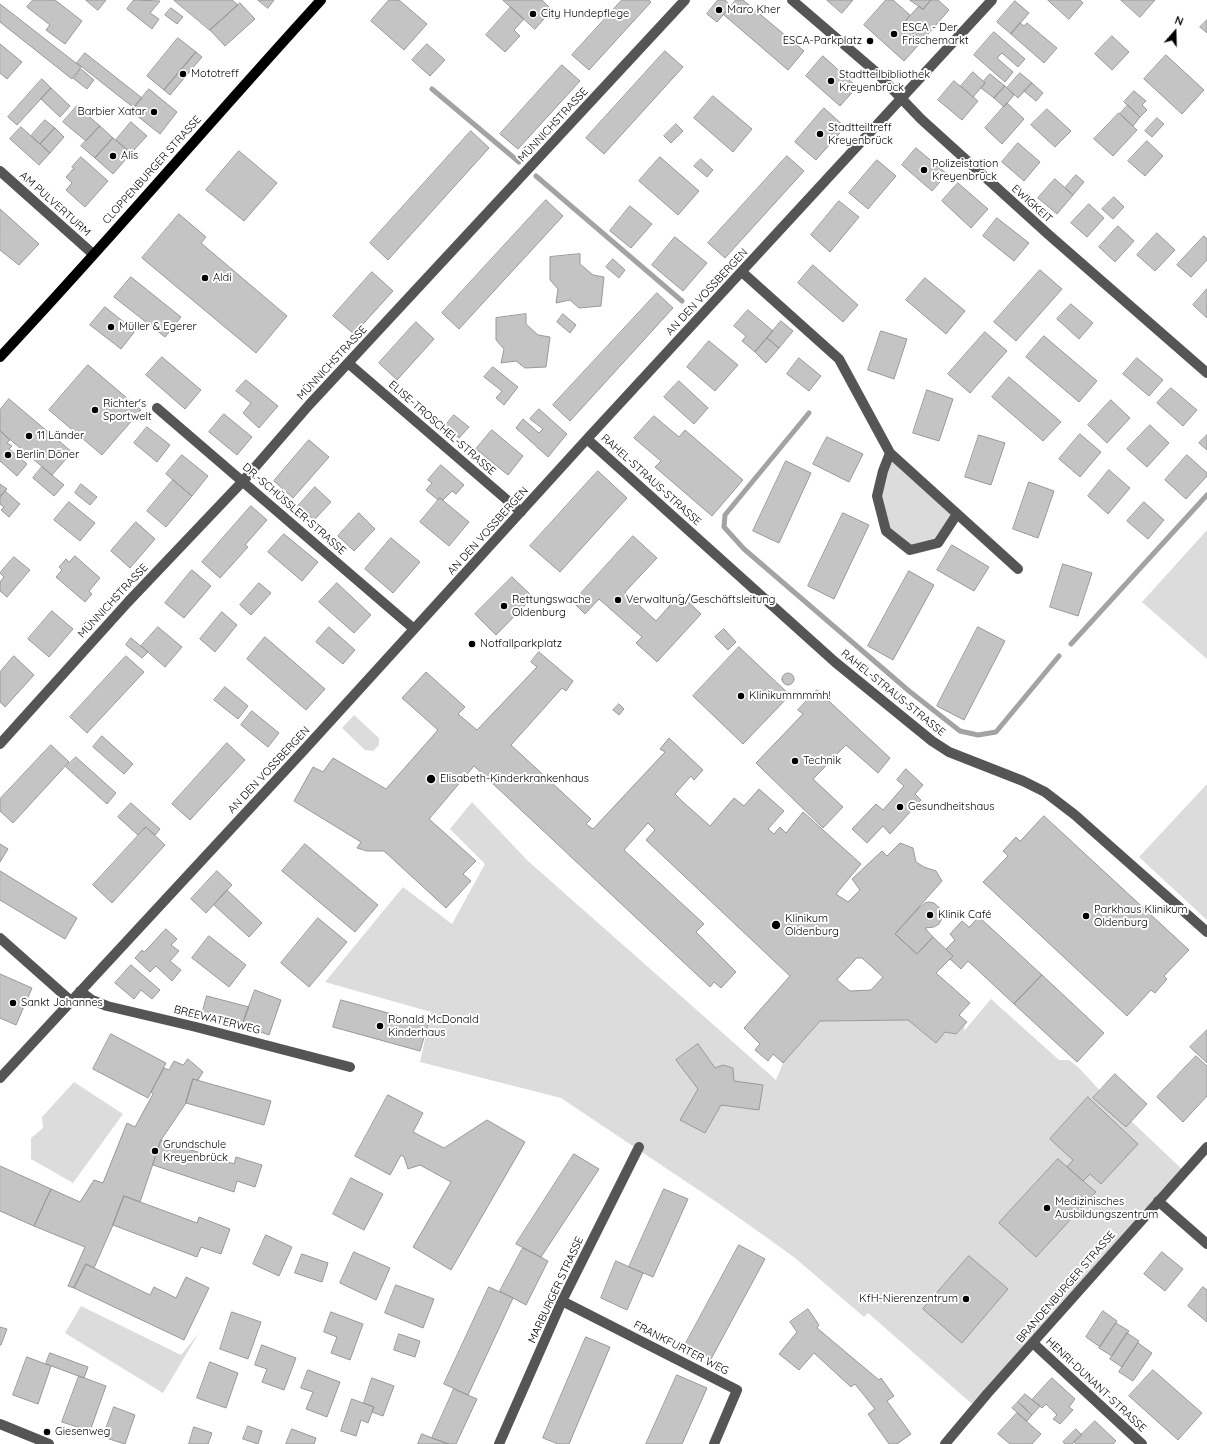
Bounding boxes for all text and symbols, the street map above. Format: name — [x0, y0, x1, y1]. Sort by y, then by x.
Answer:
place label: Maro Kher — [727, 3, 781, 17]
marker: Maro Kher — [714, 5, 724, 15]
place label: City Hundepflege — [541, 7, 629, 21]
marker: City Hundepflege — [528, 9, 538, 19]
north arrow — [1155, 12, 1195, 52]
text: N — [1173, 13, 1185, 29]
place label: ESCA - Der Frischemarkt — [902, 21, 969, 47]
marker: ESCA - Der Frischemarkt — [889, 29, 899, 39]
place label: ESCA-Parkplatz — [783, 34, 862, 48]
marker: ESCA-Parkplatz — [865, 36, 875, 46]
place label: Mototreff — [191, 67, 239, 81]
place label: Stadtteilbibliothek Kreyenbrück — [839, 68, 930, 94]
marker: Mototreff — [178, 69, 188, 79]
marker: Stadtteilbibliothek Kreyenbrück — [826, 76, 836, 86]
street label: MÜNNICHSTRASSE — [515, 85, 591, 165]
place label: Barbier Xatar — [78, 105, 146, 119]
marker: Barbier Xatar — [149, 107, 159, 117]
street label: CLOPPENBURGER STRASSE — [100, 113, 204, 227]
place label: Stadtteiltreff Kreyenbrück — [828, 121, 893, 147]
marker: Stadtteiltreff Kreyenbrück — [815, 129, 825, 139]
place label: Alis — [121, 149, 138, 163]
marker: Alis — [108, 151, 118, 161]
place label: Polizeistation Kreyenbrück — [932, 157, 998, 183]
marker: Polizeistation Kreyenbrück — [919, 165, 929, 175]
street label: AM PULVERTURM — [17, 169, 93, 239]
street label: EWIGKEIT — [1009, 182, 1055, 226]
street label: AN DEN VOSSBERGEN — [663, 246, 751, 338]
place label: Aldi — [213, 271, 232, 285]
marker: Aldi — [200, 273, 210, 283]
place label: Müller & Egerer — [119, 320, 197, 334]
marker: Müller & Egerer — [106, 322, 116, 332]
street label: MÜNNICHSTRASSE — [294, 323, 370, 403]
street label: ELISE-TROSCHEL-STRASSE — [386, 378, 498, 478]
place label: Richter's Sportwelt — [103, 397, 152, 423]
marker: Richter's Sportwelt — [90, 405, 100, 415]
place label: 11 Länder — [37, 429, 84, 443]
marker: 11 Länder — [24, 431, 34, 441]
street label: RAHEL-STRAUS-STRASSE — [598, 432, 704, 528]
place label: Berlin Döner — [16, 448, 79, 462]
marker: Berlin Döner — [3, 450, 13, 460]
street label: DR.-SCHÜSSLER-STRASSE — [240, 461, 348, 557]
street label: AN DEN VOSSBERGEN — [445, 484, 531, 578]
street label: MÜNNICHSTRASSE — [75, 561, 151, 641]
place label: Rettungswache Oldenburg — [512, 593, 591, 619]
place label: Verwaltung/Geschäftsleitung — [626, 593, 775, 607]
marker: Verwaltung/Geschäftsleitung — [613, 595, 623, 605]
marker: Rettungswache Oldenburg — [499, 601, 509, 611]
place label: Notfallparkplatz — [480, 637, 562, 651]
marker: Notfallparkplatz — [467, 639, 477, 649]
street label: RAHEL-STRAUS-STRASSE — [838, 647, 948, 739]
place label: Klinikummmmh! — [749, 689, 831, 703]
marker: Klinikummmmh! — [736, 691, 746, 701]
street label: AN DEN VOSSBERGEN — [225, 724, 313, 816]
place label: Technik — [803, 754, 841, 768]
marker: Technik — [790, 756, 800, 766]
place label: Elisabeth-Kinderkrankenhaus — [440, 772, 589, 786]
marker: Elisabeth-Kinderkrankenhaus — [425, 773, 437, 785]
place label: Gesundheitshaus — [908, 800, 994, 814]
marker: Gesundheitshaus — [895, 802, 905, 812]
place label: Parkhaus Klinikum Oldenburg — [1094, 903, 1188, 929]
place label: Klinik Café — [938, 908, 992, 922]
marker: Klinik Café — [925, 910, 935, 920]
marker: Parkhaus Klinikum Oldenburg — [1081, 911, 1091, 921]
place label: Klinikum Oldenburg — [785, 912, 839, 938]
marker: Klinikum Oldenburg — [770, 919, 782, 931]
place label: Sankt Johannes — [21, 996, 103, 1010]
marker: Sankt Johannes — [8, 998, 18, 1008]
street label: BREEWATERWEG — [172, 1003, 262, 1037]
place label: Ronald McDonald Kinderhaus — [388, 1013, 479, 1039]
marker: Ronald McDonald Kinderhaus — [375, 1021, 385, 1031]
place label: Grundschule Kreyenbrück — [163, 1138, 228, 1164]
marker: Grundschule Kreyenbrück — [150, 1146, 160, 1156]
place label: Medizinisches Ausbildungszentrum — [1055, 1195, 1158, 1221]
marker: Medizinisches Ausbildungszentrum — [1042, 1203, 1052, 1213]
street label: BRANDENBURGER STRASSE — [1014, 1228, 1118, 1346]
street label: MARBURGER STRASSE — [525, 1235, 587, 1345]
place label: KfH-Nierenzentrum — [859, 1292, 958, 1306]
marker: KfH-Nierenzentrum — [961, 1294, 971, 1304]
street label: FRANKFURTER WEG — [631, 1318, 731, 1378]
street label: HENRI-DUNANT-STRASSE — [1043, 1335, 1149, 1435]
place label: Giesenweg — [55, 1425, 110, 1439]
marker: Giesenweg — [42, 1427, 52, 1437]

